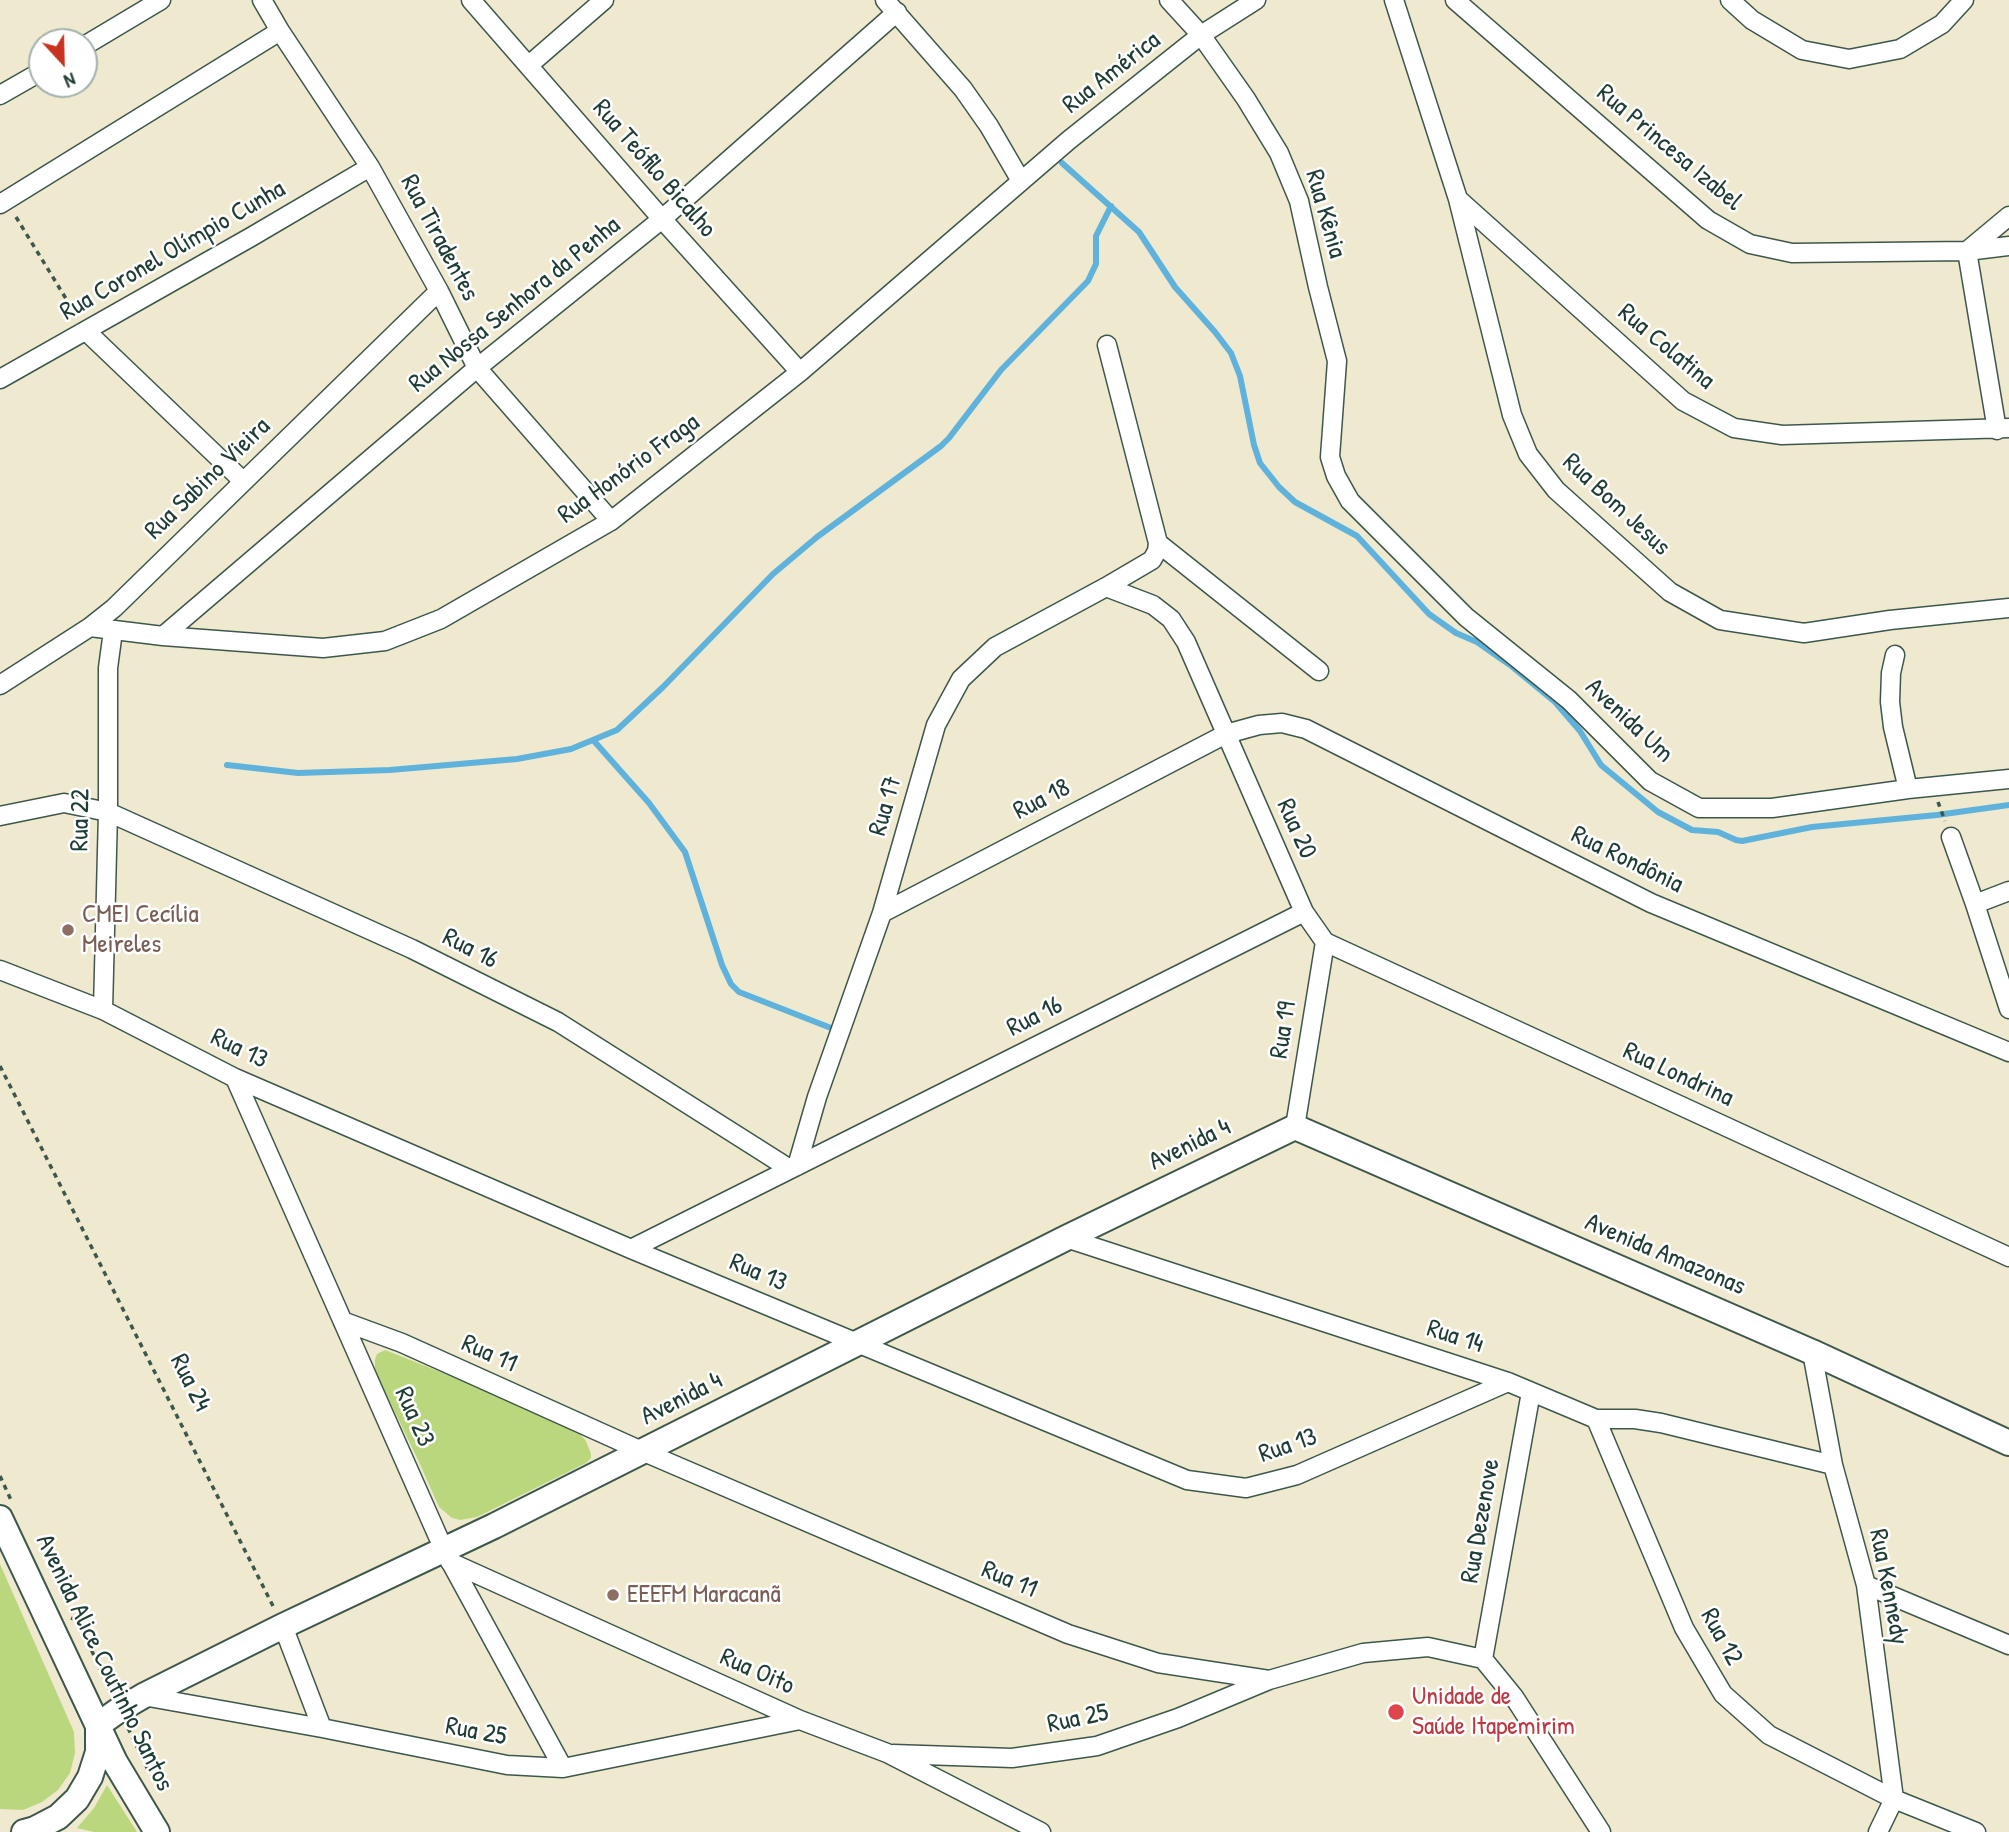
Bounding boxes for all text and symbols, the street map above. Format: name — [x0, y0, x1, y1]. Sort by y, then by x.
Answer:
street label: Rua América — [1057, 25, 1167, 121]
north arrow — [28, 28, 98, 98]
text: N — [61, 67, 80, 95]
street label: Rua Princesa Izabel — [1590, 78, 1748, 218]
street label: Rua Teófilo Bicalho — [586, 94, 722, 244]
street label: Rua Kênia — [1298, 166, 1352, 262]
street label: Rua Tiradentes — [393, 170, 485, 306]
street label: Rua Coronel Olímpio Cunha — [55, 174, 291, 328]
street label: Rua Nossa Senhora da Penha — [403, 210, 627, 400]
street label: Rua Colatina — [1611, 297, 1721, 397]
street label: Rua Honório Fraga — [552, 407, 706, 531]
street label: Rua Sabino Vieira — [139, 411, 277, 547]
street label: Rua Bom Jesus — [1556, 447, 1676, 563]
street label: Avenida Um — [1578, 672, 1680, 770]
street label: Rua 17 — [863, 773, 909, 839]
street label: Rua 18 — [1009, 773, 1075, 827]
street label: Rua 22 — [65, 788, 97, 852]
street label: Rua 20 — [1269, 794, 1323, 864]
street label: Rua Rondônia — [1566, 820, 1688, 900]
place label: CMEI Cecília Meireles — [82, 899, 199, 960]
marker: CMEI Cecília Meireles — [60, 922, 76, 938]
street label: Rua 16 — [437, 922, 503, 976]
street label: Rua 16 — [1002, 990, 1068, 1044]
street label: Rua 19 — [1264, 999, 1304, 1061]
street label: Rua 13 — [205, 1022, 273, 1076]
street label: Rua Londrina — [1618, 1036, 1738, 1114]
street label: Avenida 4 — [1144, 1112, 1236, 1178]
street label: Avenida Amazonas — [1580, 1207, 1750, 1303]
street label: Rua 13 — [725, 1247, 791, 1299]
street label: Rua 14 — [1423, 1313, 1487, 1361]
street label: Rua 11 — [457, 1328, 521, 1380]
street label: Rua 24 — [162, 1349, 218, 1417]
street label: Avenida 4 — [636, 1365, 728, 1433]
street label: Rua 23 — [387, 1382, 441, 1452]
street label: Rua 13 — [1255, 1422, 1321, 1470]
street label: Rua Dezenove — [1455, 1456, 1507, 1586]
street label: Rua Kennedy — [1861, 1526, 1915, 1648]
street label: Avenida Alice Coutinho Santos — [28, 1530, 180, 1796]
street label: Rua 11 — [977, 1554, 1041, 1606]
place label: EEEFM Maracanã — [627, 1579, 781, 1611]
marker: EEEFM Maracanã — [605, 1587, 621, 1603]
street label: Rua 12 — [1693, 1603, 1749, 1671]
street label: Rua Oito — [715, 1642, 799, 1702]
place label: Unidade de Saúde Itapemirim — [1412, 1681, 1575, 1742]
street label: Rua 25 — [1045, 1697, 1111, 1741]
marker: Unidade de Saúde Itapemirim — [1386, 1702, 1406, 1722]
street label: Rua 25 — [443, 1711, 509, 1753]

